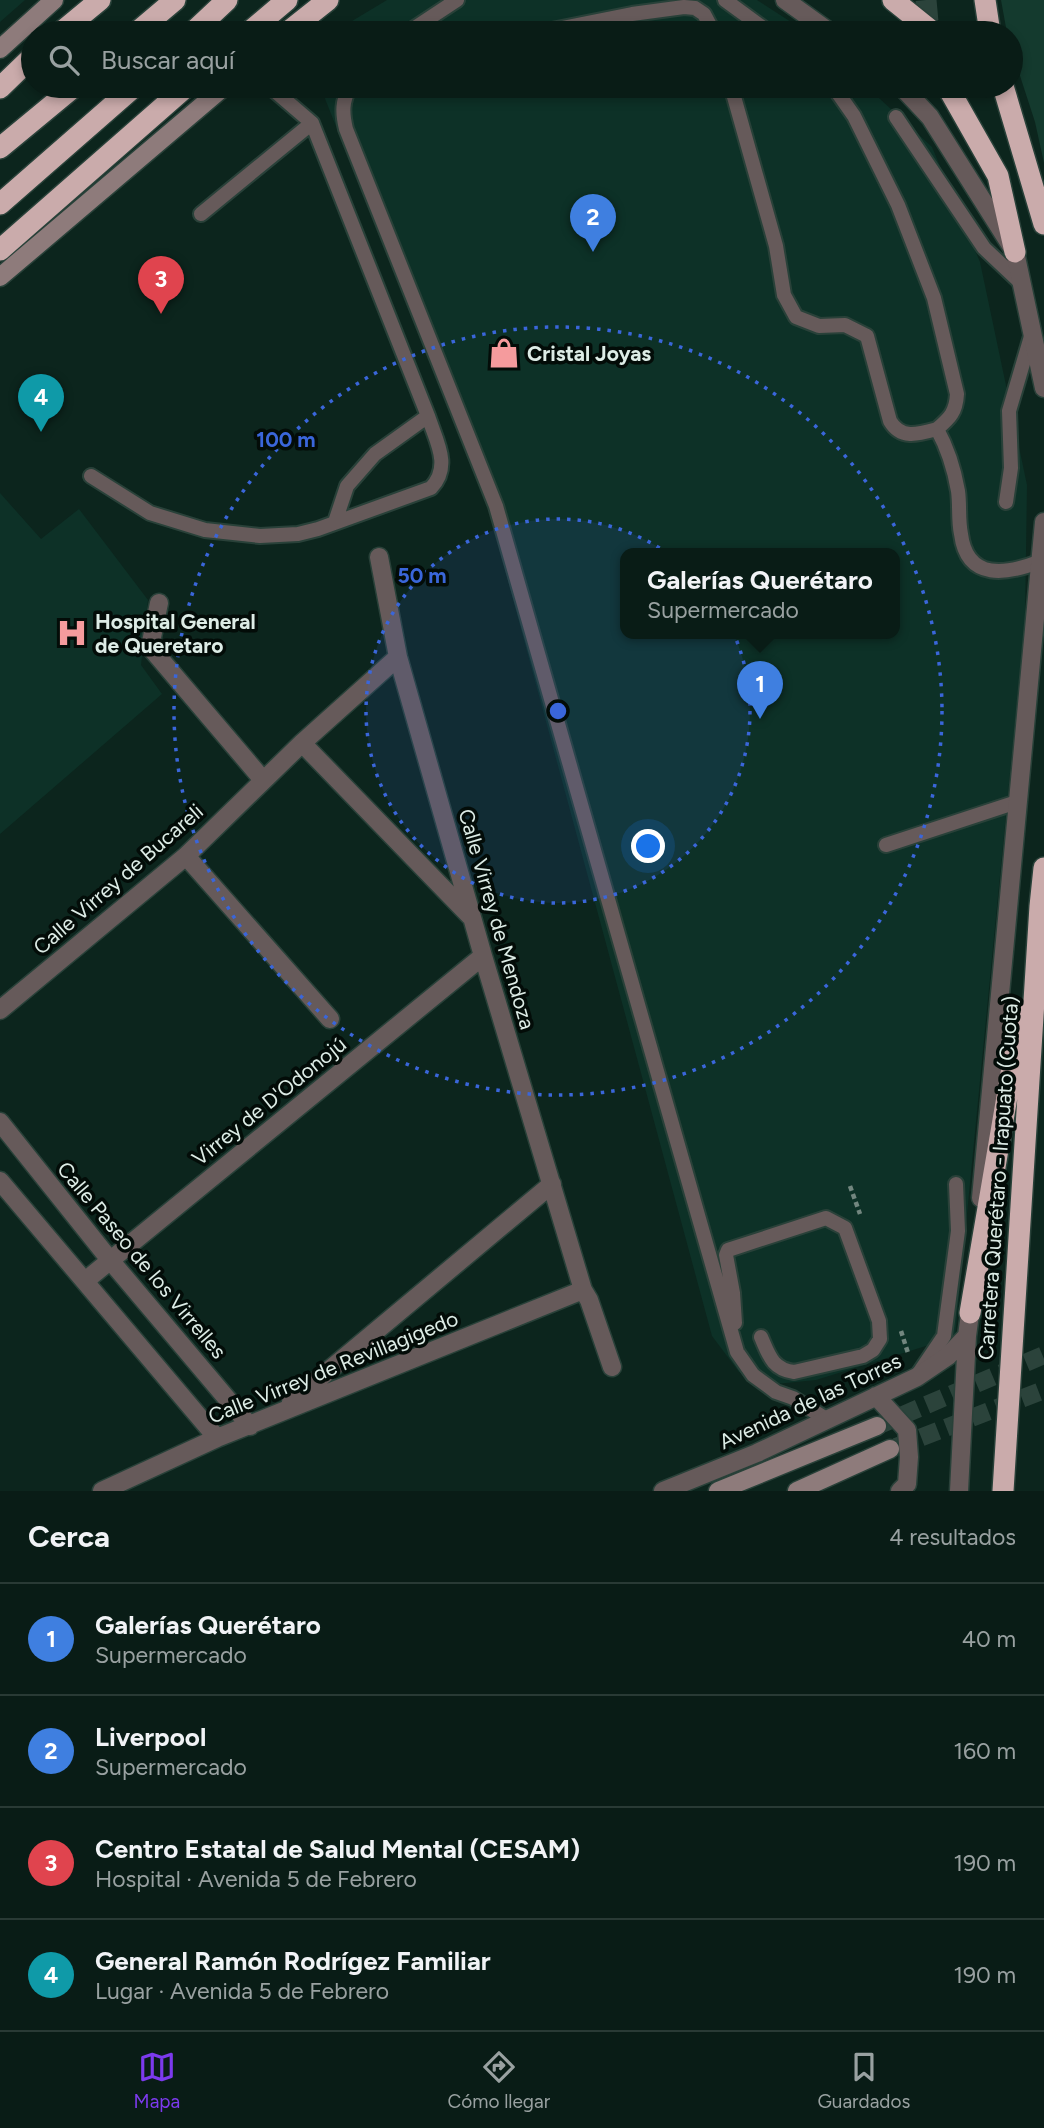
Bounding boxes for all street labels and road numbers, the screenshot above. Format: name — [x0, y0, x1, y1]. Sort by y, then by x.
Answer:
street label: Calle Virrey de Bucareli — [28, 799, 208, 959]
street label: Calle Virrey de Mendoza — [454, 806, 540, 1032]
street label: Carretera Querétaro - Irapuato (Cuota) — [973, 995, 1023, 1361]
street label: Virrey de D'Odonojú — [187, 1031, 351, 1171]
street label: Calle Paseo de los Virrelles — [52, 1156, 232, 1364]
street label: Calle Virrey de Revillagigedo — [204, 1305, 462, 1429]
street label: Avenida de las Torres — [715, 1348, 905, 1454]

